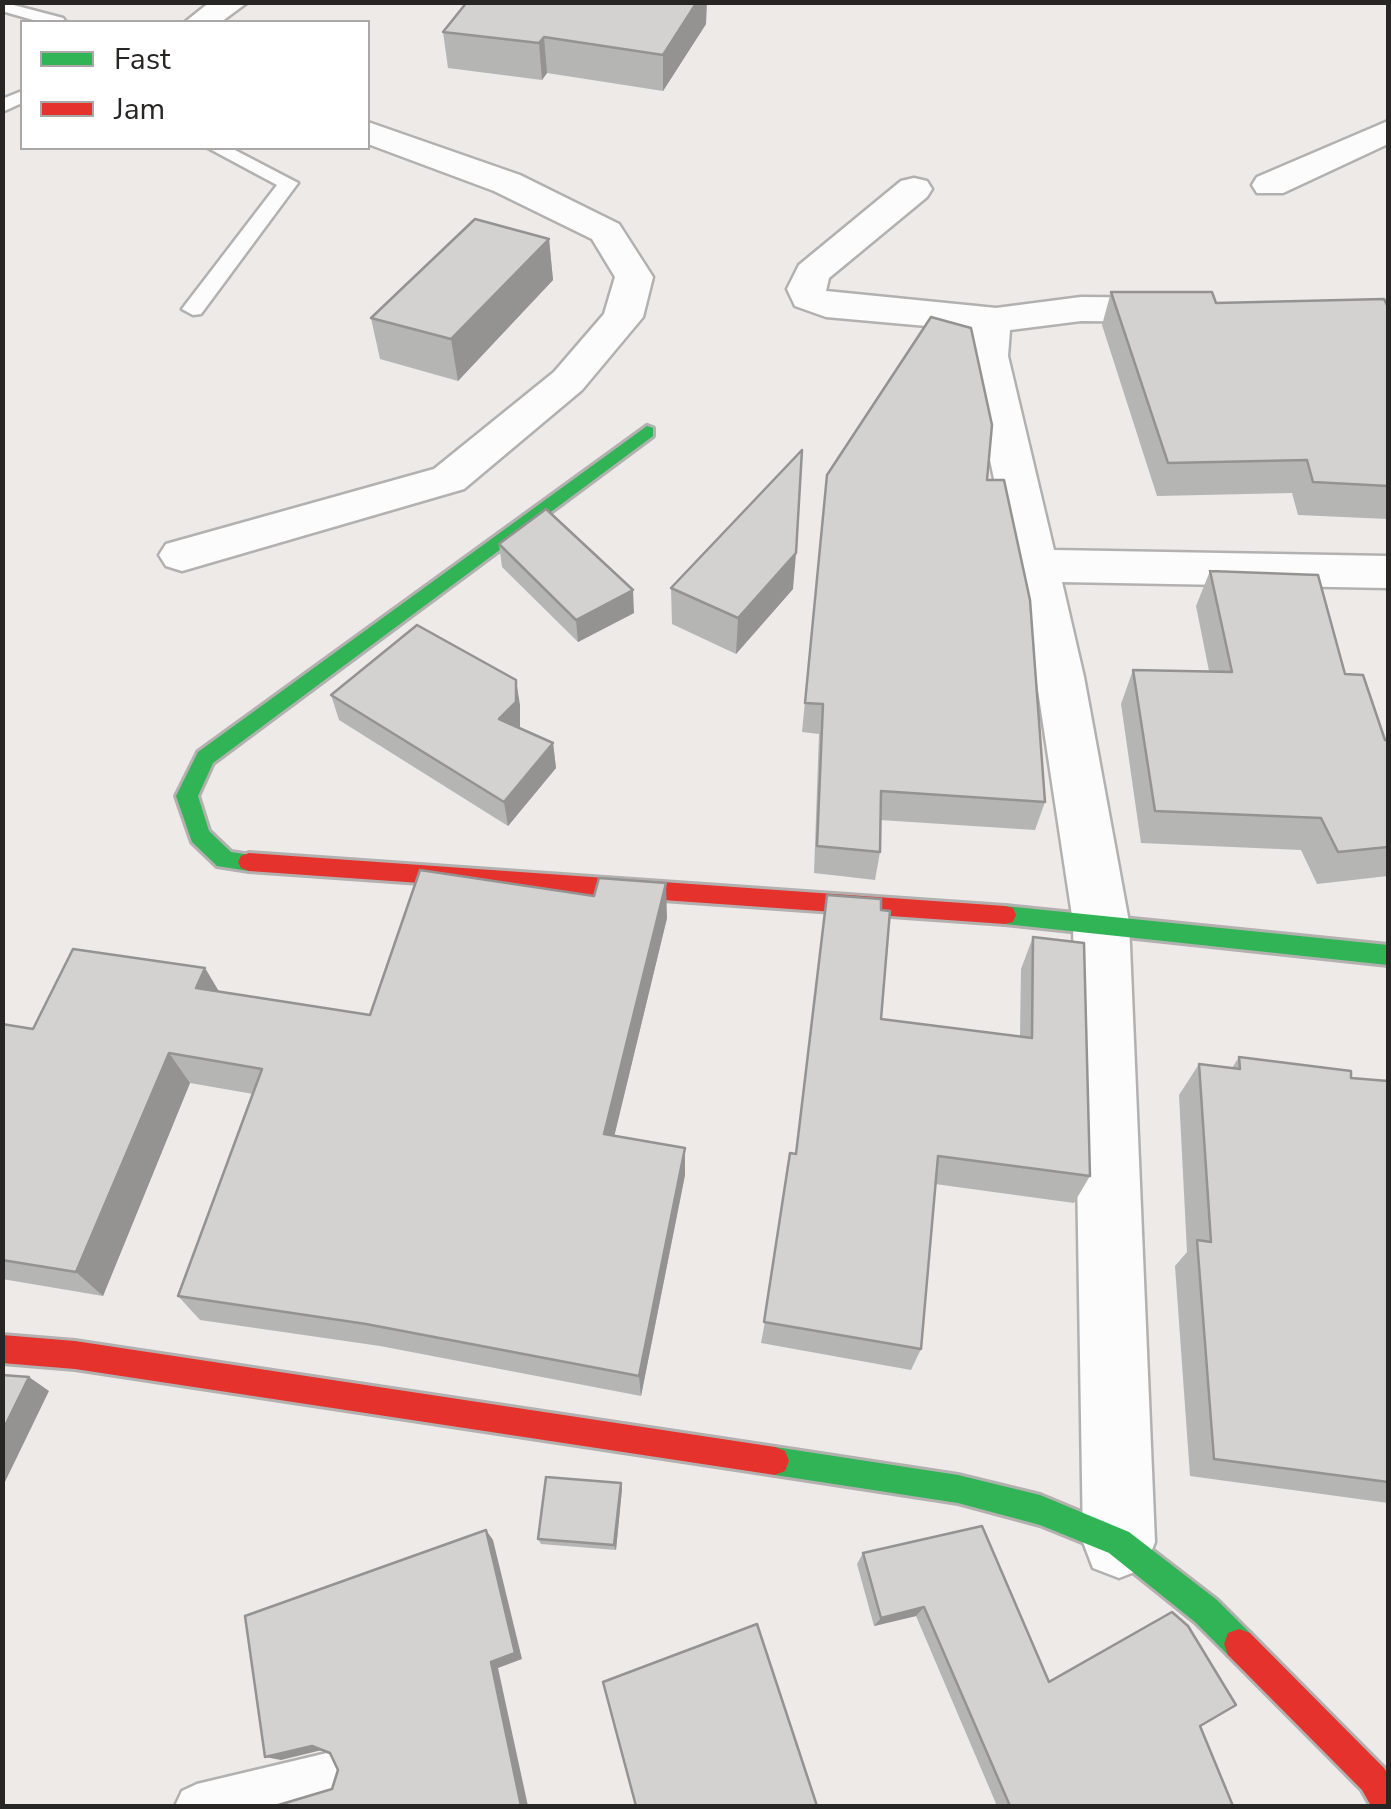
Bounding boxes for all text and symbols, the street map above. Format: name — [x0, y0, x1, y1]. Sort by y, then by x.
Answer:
legend — [20, 20, 370, 150]
text: Fast — [114, 39, 171, 80]
text: Jam — [114, 89, 165, 130]

